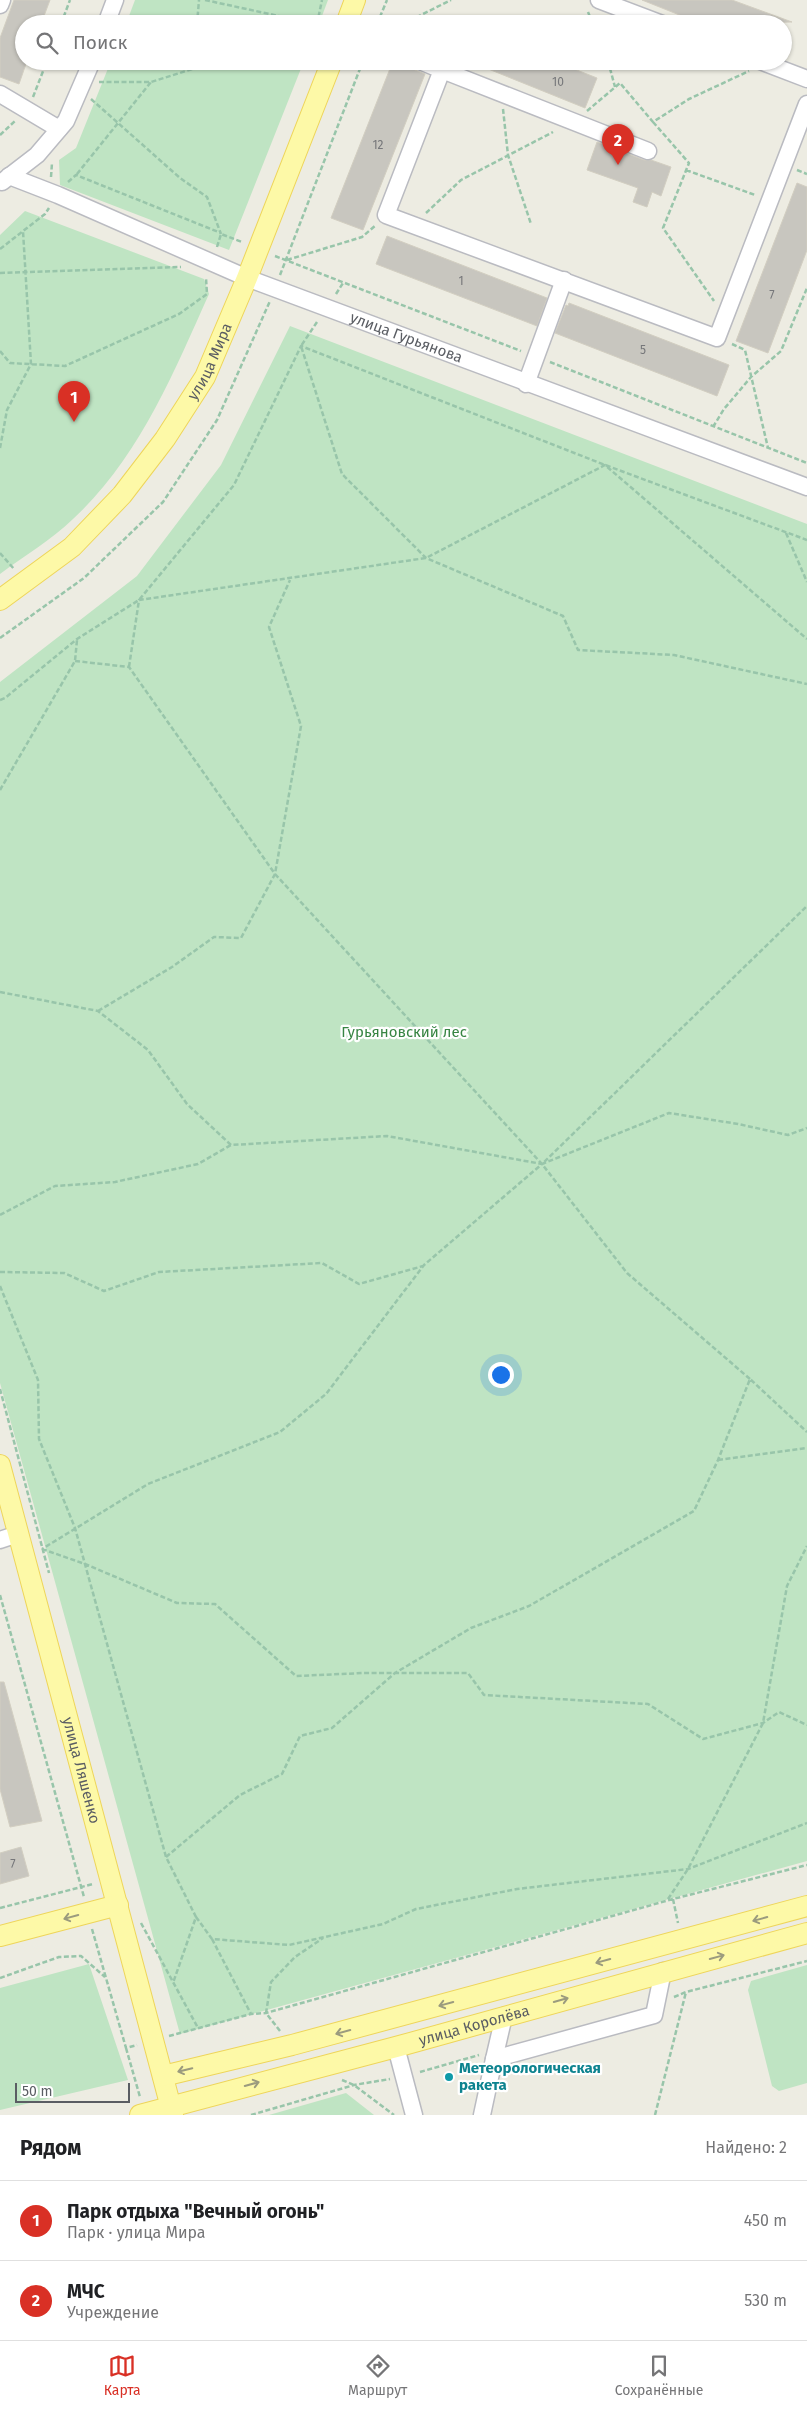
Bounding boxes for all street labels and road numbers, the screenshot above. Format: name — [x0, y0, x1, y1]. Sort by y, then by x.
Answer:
street label: улица Гурьянова — [348, 308, 465, 367]
street label: улица Мира — [184, 320, 236, 403]
street label: улица Ляшенко — [59, 1715, 104, 1826]
street label: улица Королёва — [417, 2001, 532, 2049]

